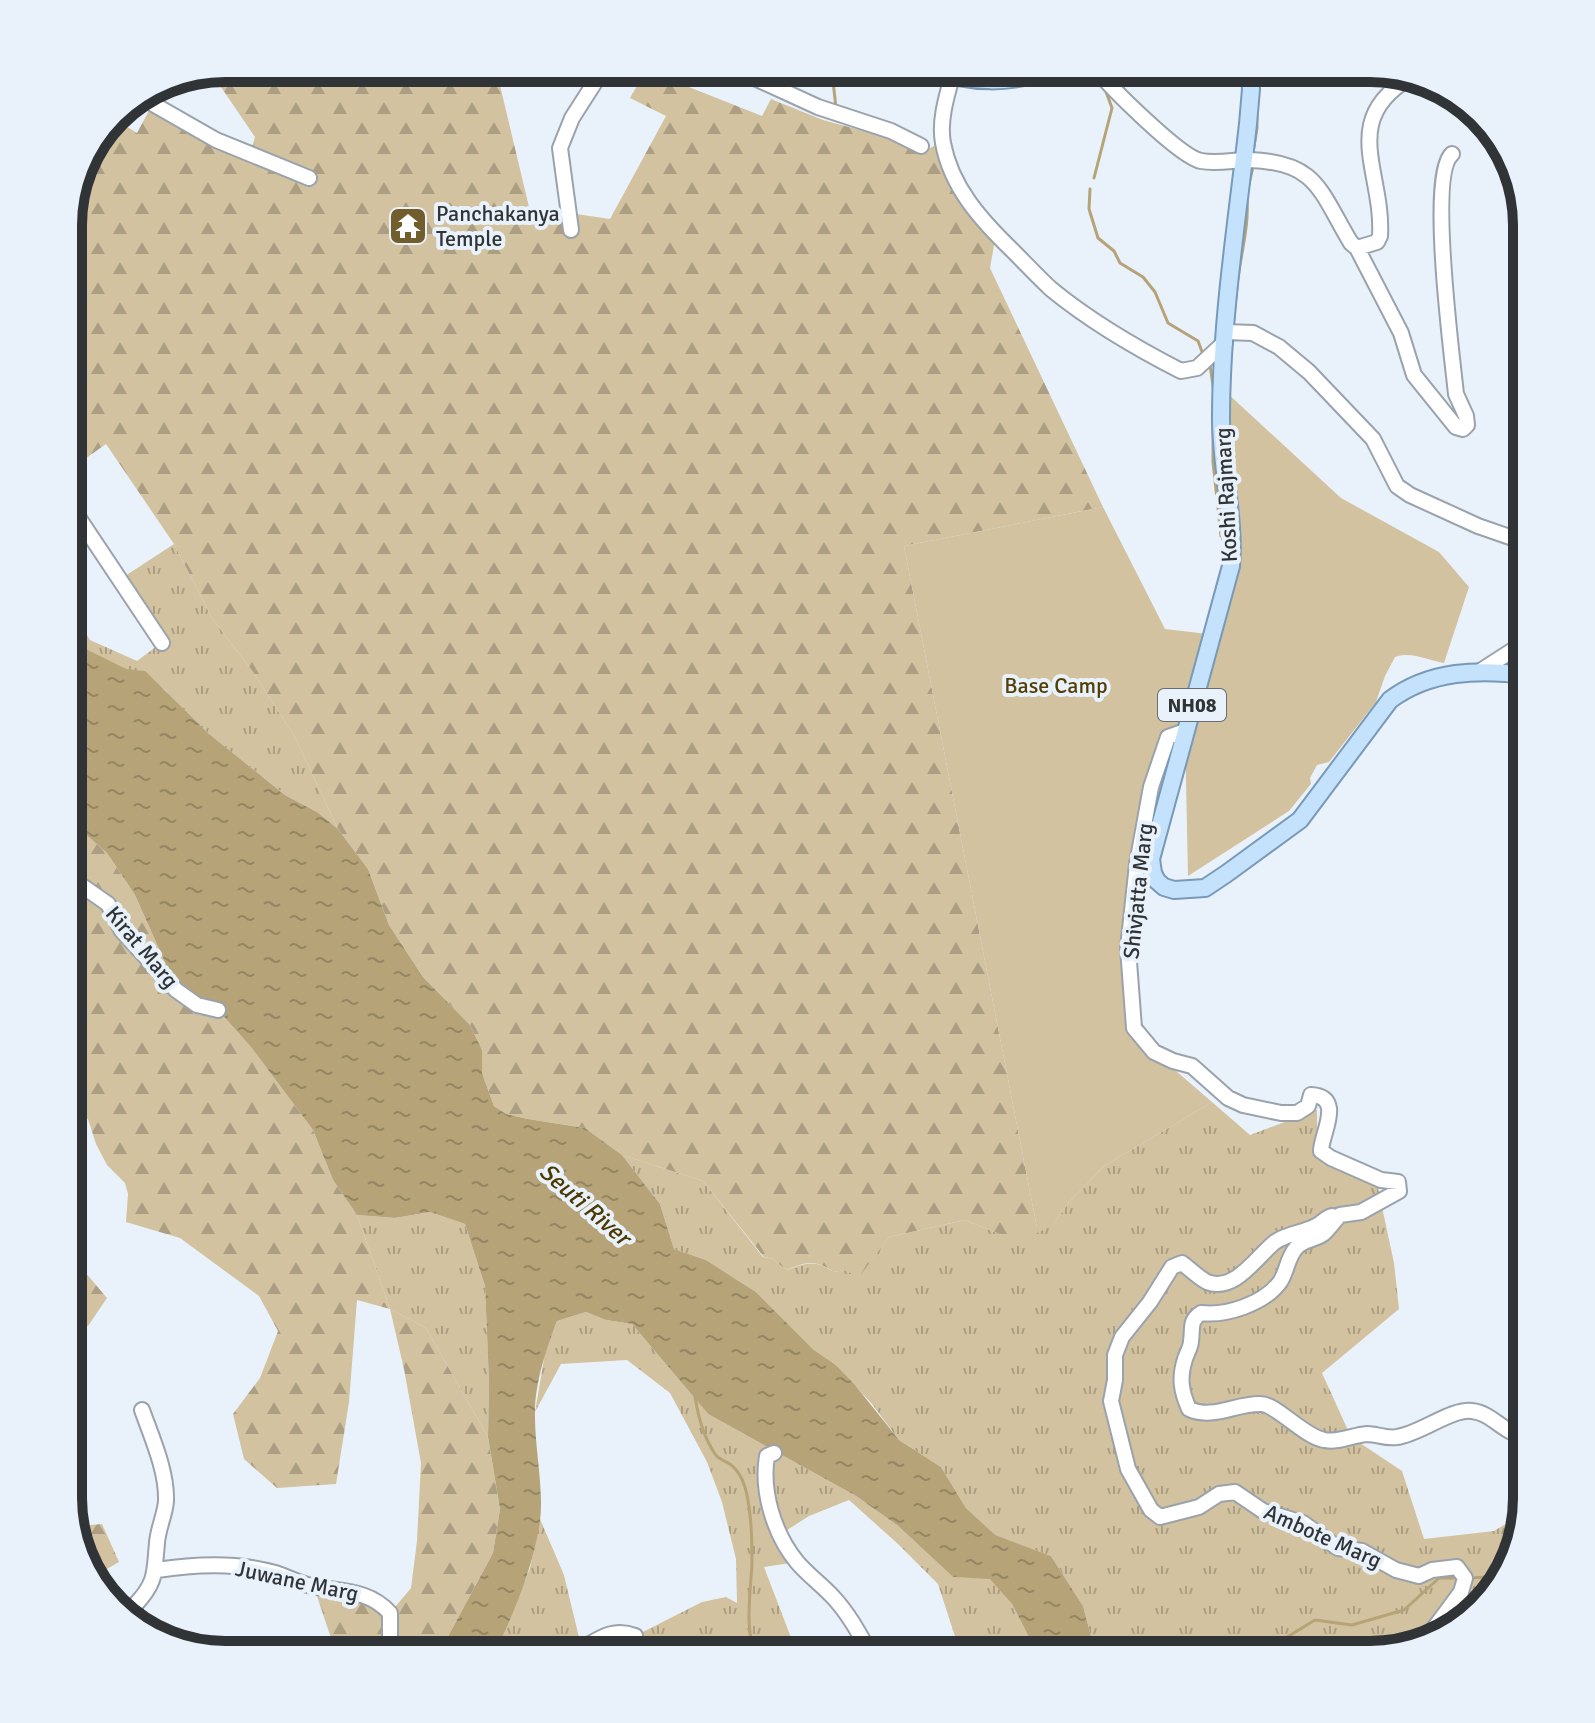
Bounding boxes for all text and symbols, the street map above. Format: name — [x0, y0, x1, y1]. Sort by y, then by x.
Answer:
place label: Panchakanya Temple — [436, 200, 560, 252]
temple icon: Panchakanya Temple — [387, 205, 429, 247]
street label: Koshi Rajmarg — [1209, 427, 1243, 563]
park label: Base Camp — [1004, 672, 1108, 699]
road number: NH08 — [1158, 689, 1226, 721]
street label: Shivjatta Marg — [1117, 822, 1159, 960]
street label: Kirat Marg — [100, 900, 184, 994]
water label: Seuti River — [533, 1156, 639, 1254]
street label: Ambote Marg — [1260, 1498, 1386, 1574]
street label: Juwane Marg — [233, 1555, 361, 1607]

